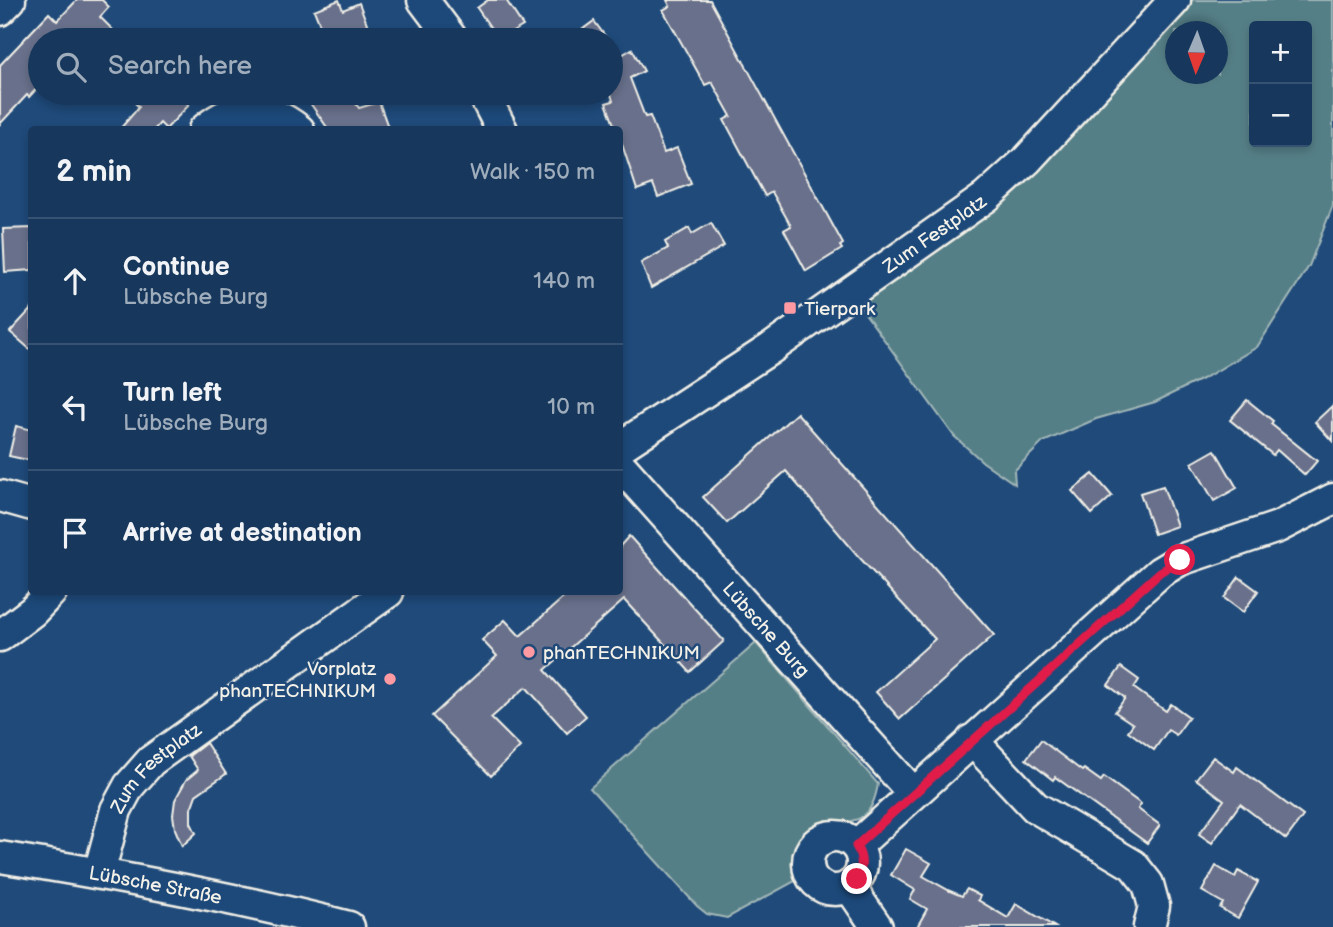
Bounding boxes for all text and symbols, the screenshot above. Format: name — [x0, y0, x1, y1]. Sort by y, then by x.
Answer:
north arrow — [1165, 21, 1228, 84]
map controls — [1249, 21, 1312, 147]
button: + — [1249, 21, 1312, 84]
search box — [28, 28, 623, 105]
icon: search — [52, 48, 90, 86]
text: Search here — [108, 51, 252, 82]
button: − — [1249, 84, 1312, 147]
text: 2 min — [56, 154, 132, 190]
text: Walk · 150 m — [470, 158, 595, 186]
street label: Zum Festplatz — [878, 190, 992, 279]
text: Continue — [123, 252, 230, 283]
icon: ahead — [56, 262, 94, 300]
text: 140 m — [533, 267, 595, 295]
text: Lübsche Burg — [123, 283, 268, 311]
place label: Tierpark — [804, 298, 876, 321]
marker: Tierpark — [782, 300, 798, 316]
text: Turn left — [123, 378, 222, 409]
icon: left — [56, 388, 94, 426]
text: 10 m — [547, 393, 595, 421]
text: Lübsche Burg — [123, 409, 268, 437]
icon: arrive — [56, 514, 94, 552]
text: Arrive at destination — [123, 518, 362, 549]
route start — [1164, 544, 1195, 575]
street label: Lübsche Burg — [717, 578, 814, 682]
place label: phanTECHNIKUM — [543, 642, 700, 665]
marker: phanTECHNIKUM — [521, 644, 537, 660]
place label: Vorplatz phanTECHNIKUM — [219, 658, 377, 703]
marker: Vorplatz phanTECHNIKUM — [382, 671, 398, 687]
street label: Zum Festplatz — [106, 718, 207, 819]
street label: Lübsche Straße — [87, 862, 224, 910]
route end — [841, 863, 872, 894]

